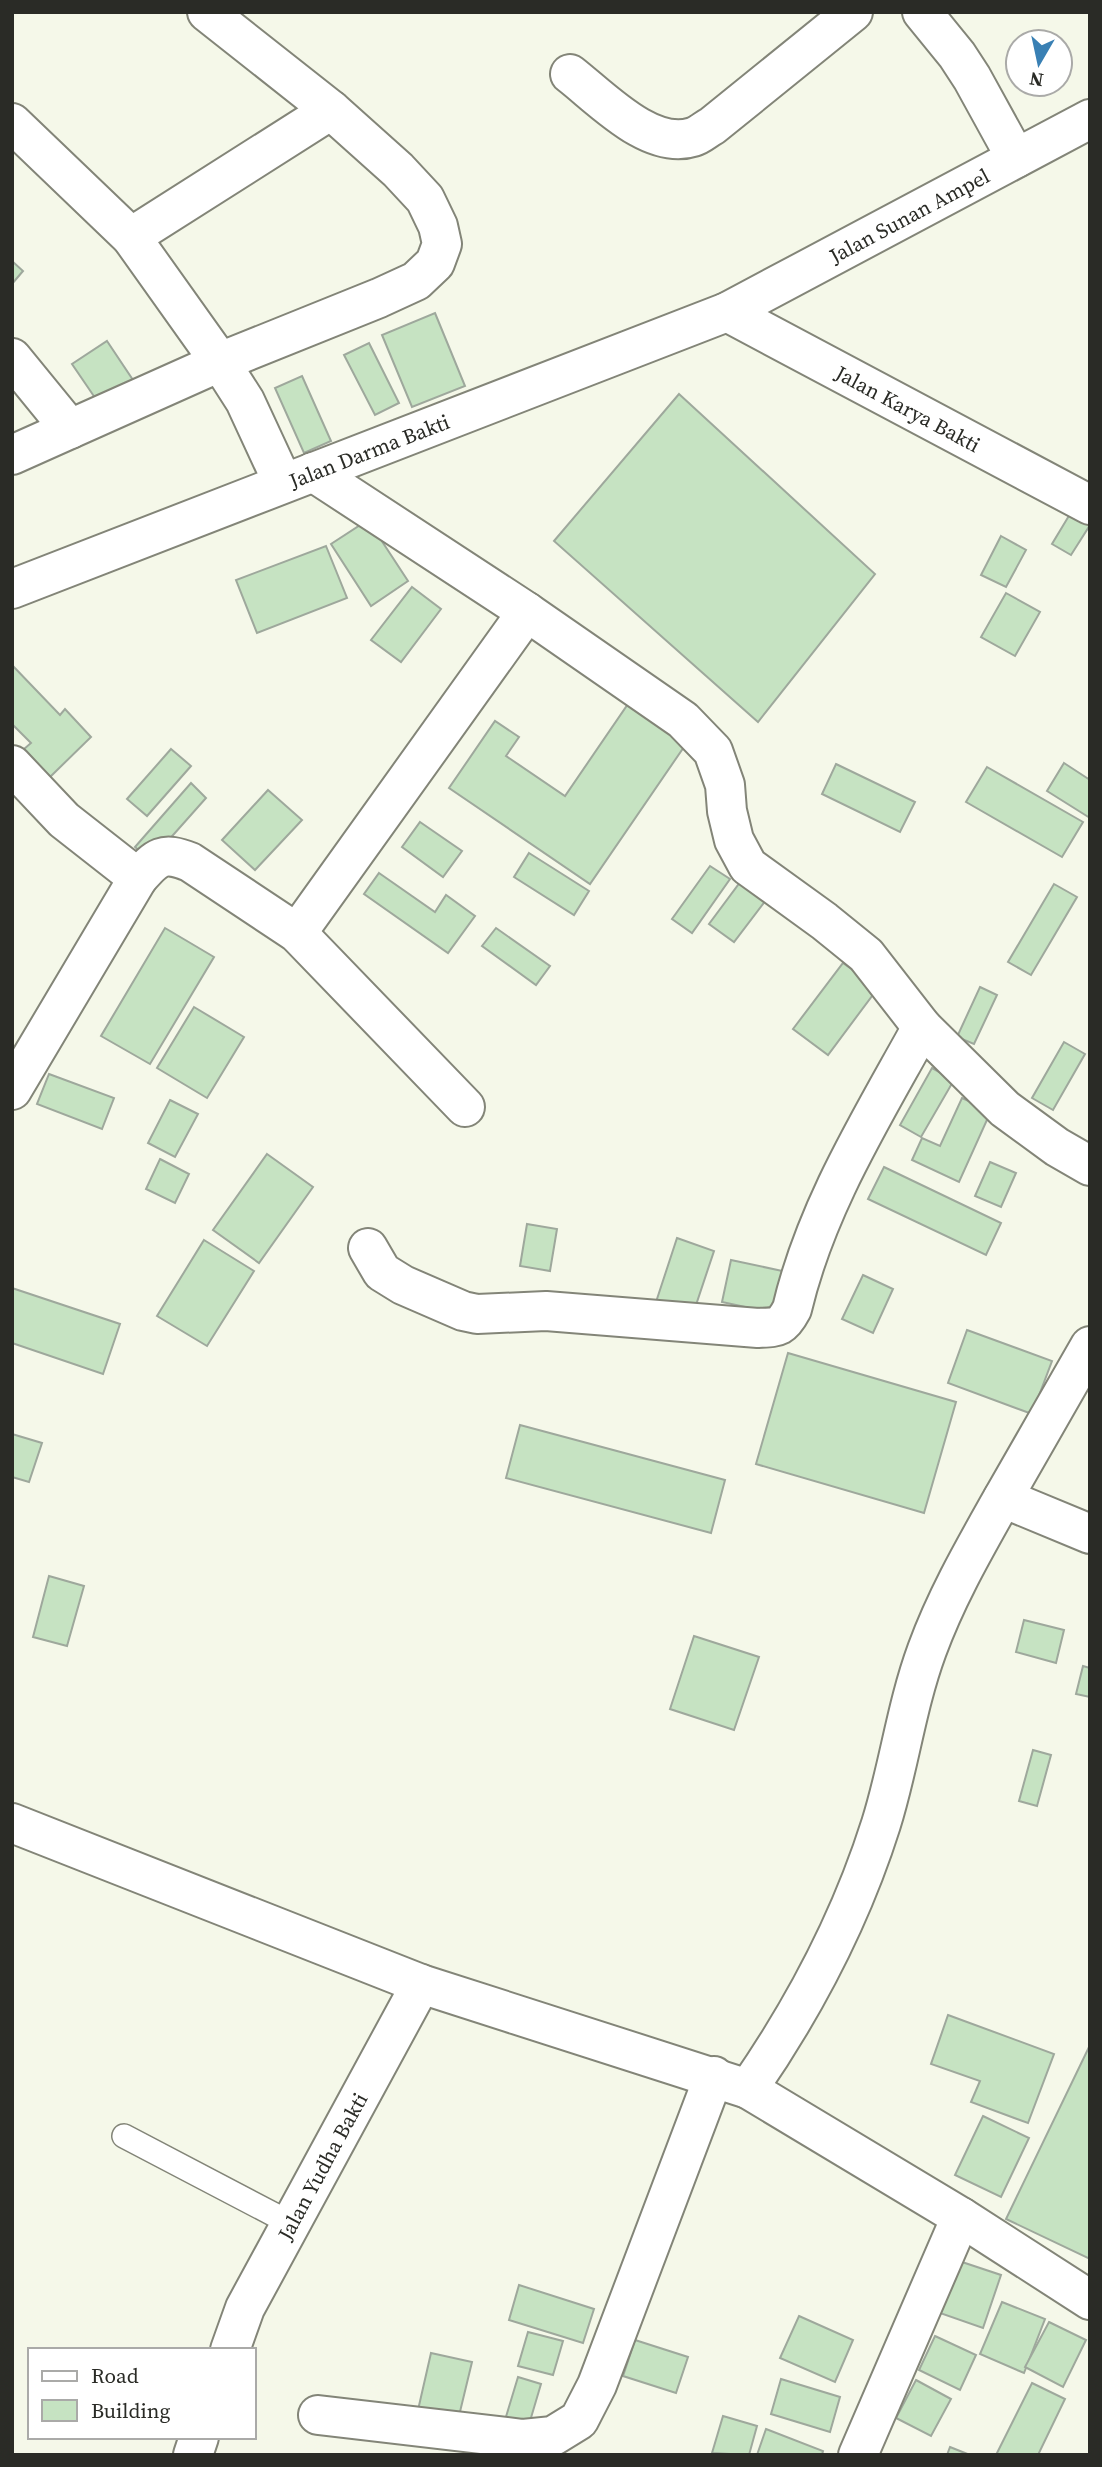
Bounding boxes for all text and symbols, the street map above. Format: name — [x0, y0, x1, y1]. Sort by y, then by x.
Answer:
north arrow — [1004, 28, 1074, 98]
text: N — [1027, 66, 1045, 94]
street label: Jalan Sunan Ampel — [823, 161, 994, 270]
street label: Jalan Karya Bakti — [830, 357, 986, 459]
street label: Jalan Darma Bakti — [284, 406, 454, 495]
street label: Jalan Yudha Bakti — [270, 2087, 374, 2246]
legend — [28, 2348, 256, 2439]
text: Road — [91, 2361, 139, 2390]
text: Building — [91, 2396, 170, 2425]

